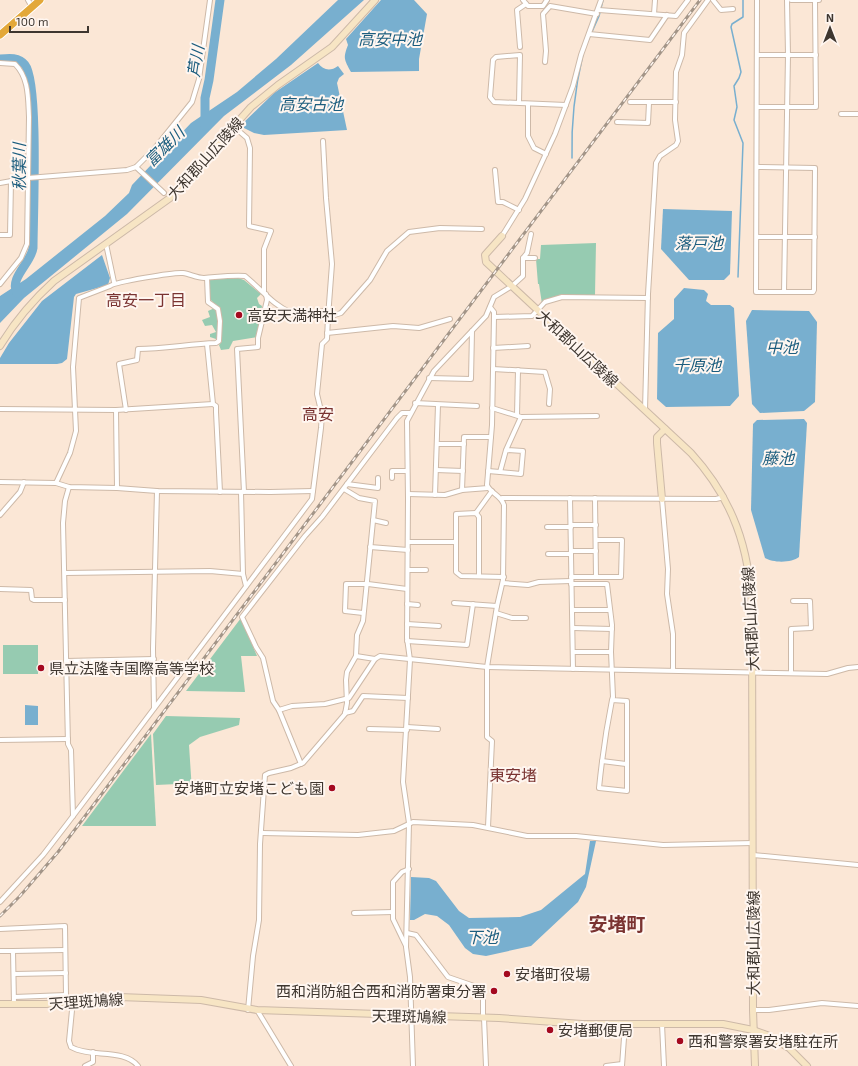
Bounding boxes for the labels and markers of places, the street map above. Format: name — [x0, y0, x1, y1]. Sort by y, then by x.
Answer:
place label: 高安天満神社 — [247, 306, 337, 324]
marker: 高安天満神社 — [234, 310, 244, 320]
place label: 県立法隆寺国際高等学校 — [49, 659, 214, 677]
marker: 県立法隆寺国際高等学校 — [36, 663, 46, 673]
place label: 安堵町立安堵こども園 — [174, 779, 324, 797]
marker: 安堵町立安堵こども園 — [327, 783, 337, 793]
place label: 安堵町役場 — [515, 965, 590, 983]
marker: 安堵町役場 — [502, 969, 512, 979]
place label: 西和消防組合西和消防署東分署 — [276, 982, 486, 1000]
marker: 西和消防組合西和消防署東分署 — [489, 986, 499, 996]
place label: 安堵郵便局 — [558, 1021, 633, 1039]
marker: 安堵郵便局 — [545, 1025, 555, 1035]
place label: 西和警察署安堵駐在所 — [688, 1032, 838, 1050]
marker: 西和警察署安堵駐在所 — [675, 1036, 685, 1046]

